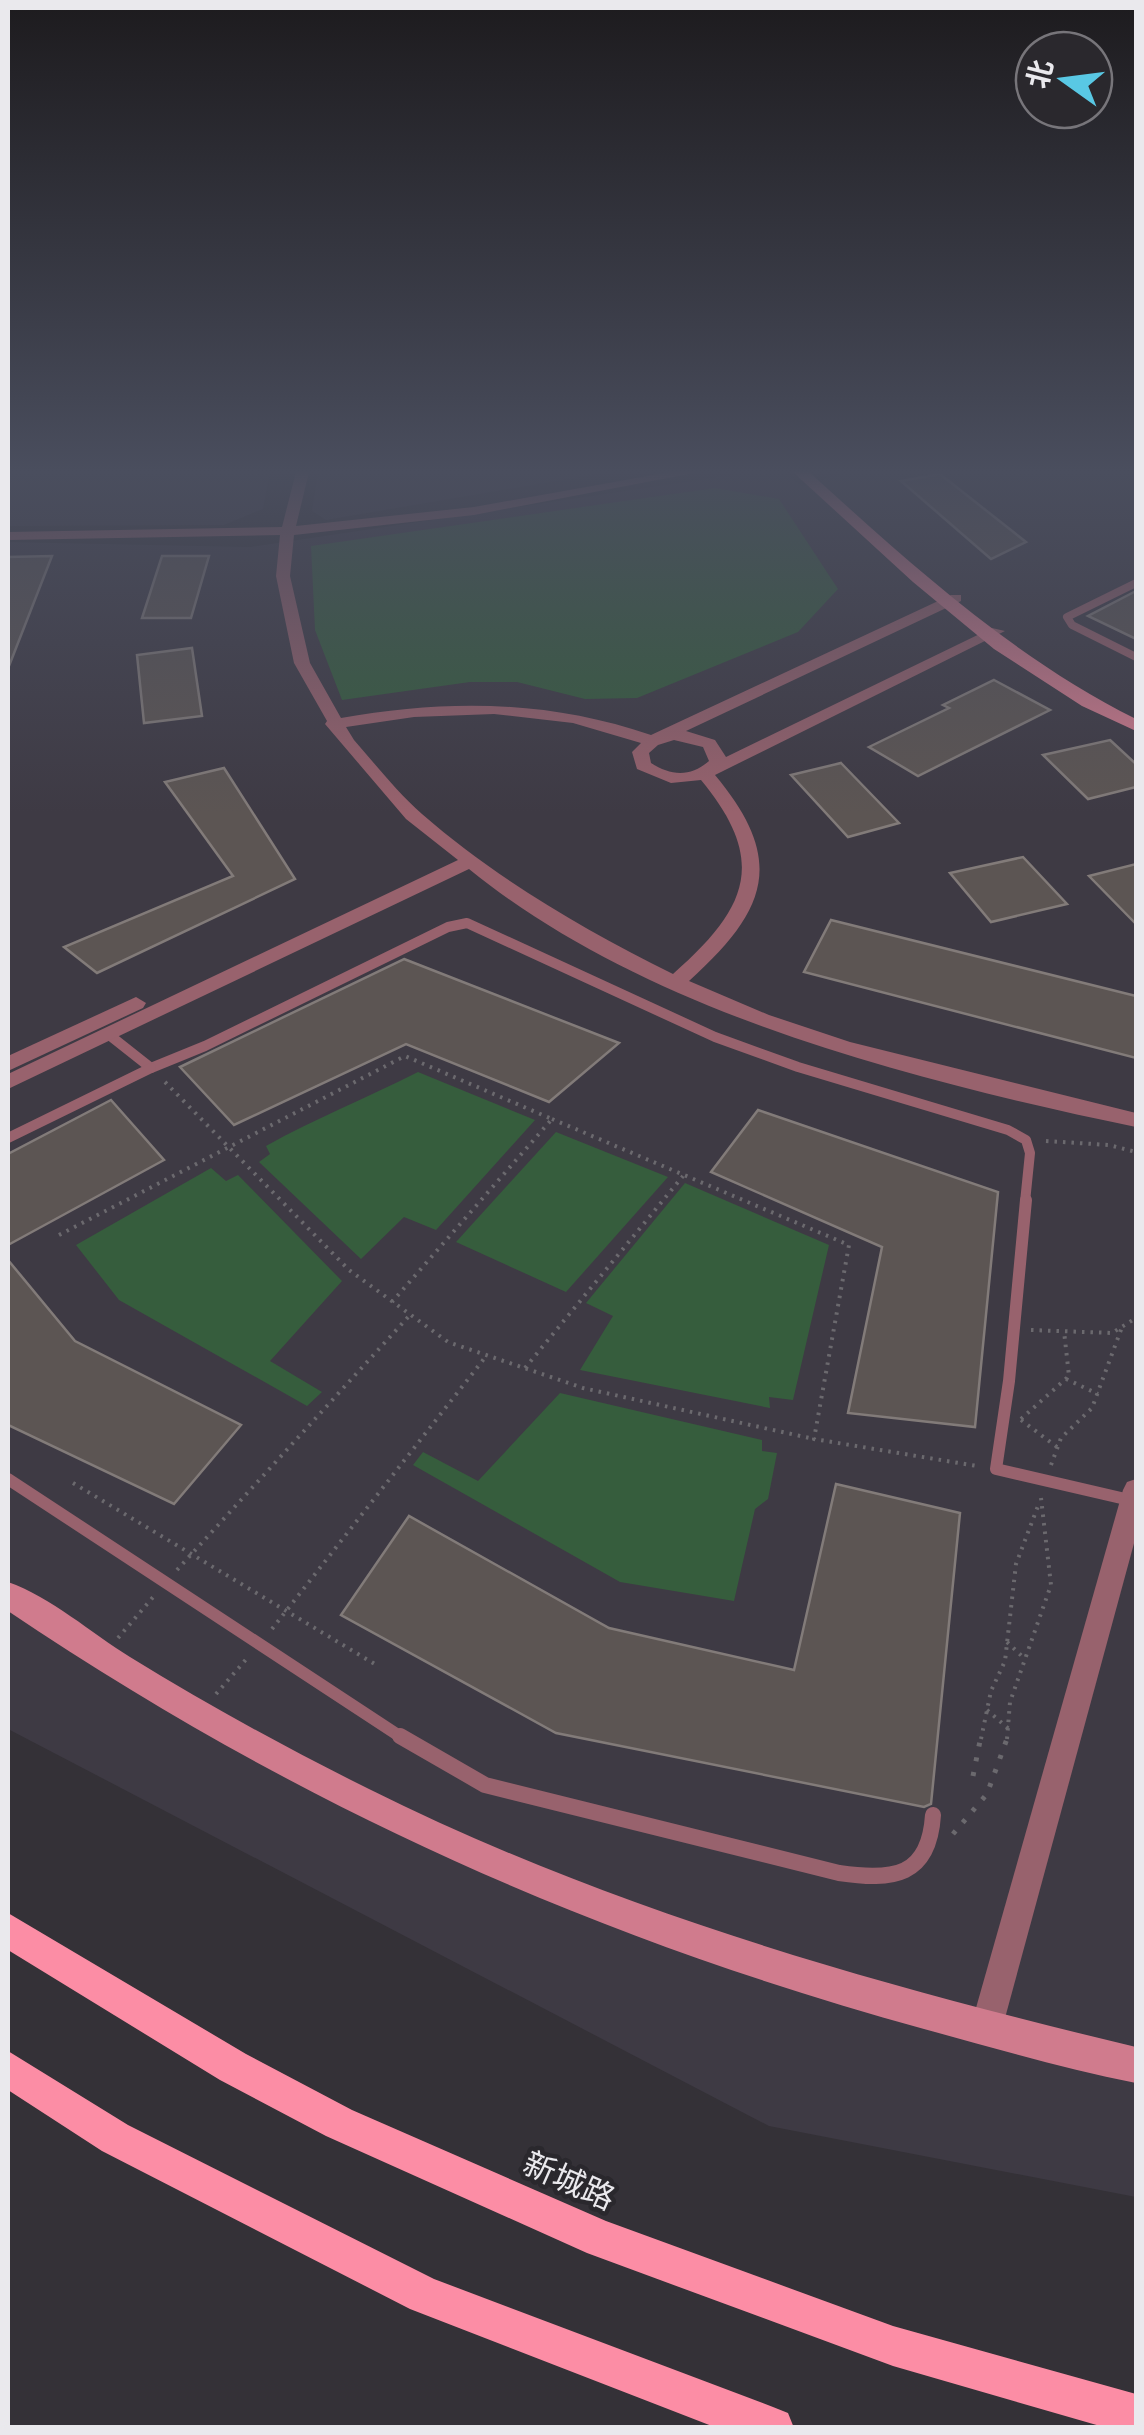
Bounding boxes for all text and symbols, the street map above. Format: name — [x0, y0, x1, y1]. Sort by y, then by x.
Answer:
north arrow — [1014, 30, 1114, 130]
text: 北 — [1020, 56, 1060, 92]
street label: 新城路 — [517, 2143, 621, 2218]

